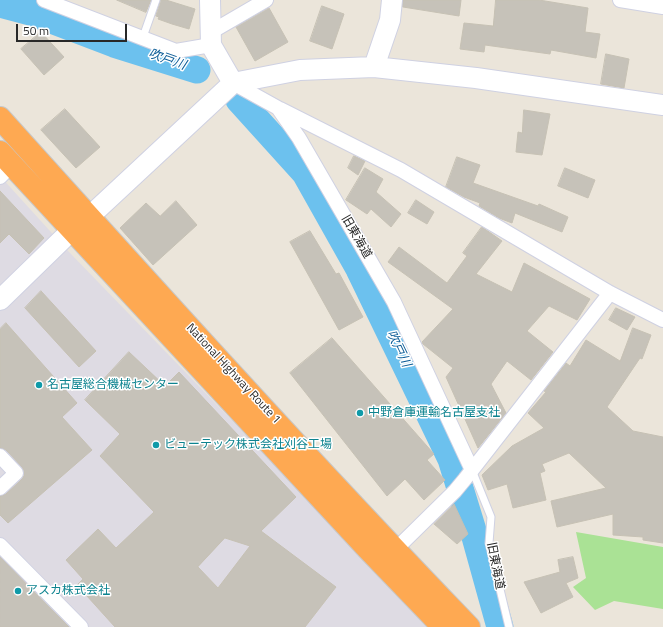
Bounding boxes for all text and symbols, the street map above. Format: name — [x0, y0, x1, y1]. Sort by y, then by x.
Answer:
scale bar — [18, 16, 129, 42]
text: 50 m — [23, 21, 49, 40]
water label: 吹戸川 — [146, 46, 188, 74]
street label: 旧東海道 — [338, 213, 374, 261]
street label: National Highway Route 1 — [183, 321, 283, 427]
water label: 吹戸川 — [382, 328, 414, 370]
place label: 名古屋総合機械センター — [47, 378, 179, 392]
marker: 名古屋総合機械センター — [34, 380, 44, 390]
place label: 中野倉庫運輸名古屋支社 — [368, 406, 500, 420]
marker: 中野倉庫運輸名古屋支社 — [355, 408, 365, 418]
place label: ビューテック株式会社刈谷工場 — [164, 438, 332, 452]
marker: ビューテック株式会社刈谷工場 — [151, 440, 161, 450]
street label: 旧東海道 — [483, 541, 507, 591]
place label: アスカ株式会社 — [26, 584, 110, 598]
marker: アスカ株式会社 — [13, 586, 23, 596]

